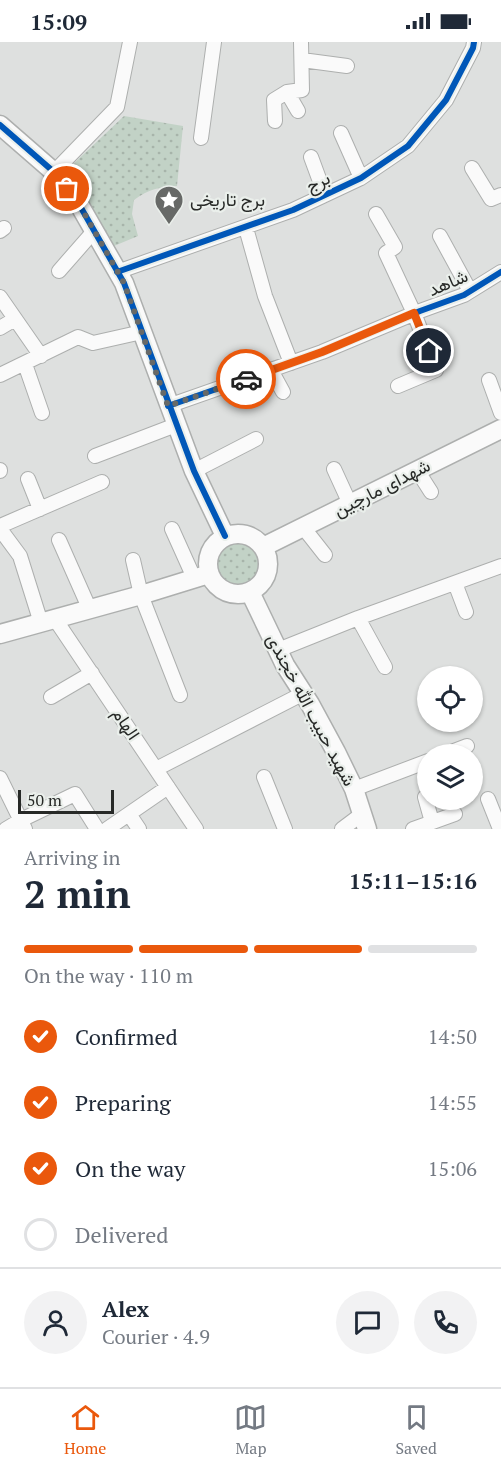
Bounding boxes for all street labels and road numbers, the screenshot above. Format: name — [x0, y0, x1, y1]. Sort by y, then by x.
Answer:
street label: برج — [301, 165, 334, 198]
street label: شاهد — [424, 263, 471, 301]
street label: شهدای مارچین — [329, 453, 434, 523]
street label: شهید حبیب الله خجندی — [262, 629, 362, 790]
street label: الهام — [107, 703, 146, 745]

